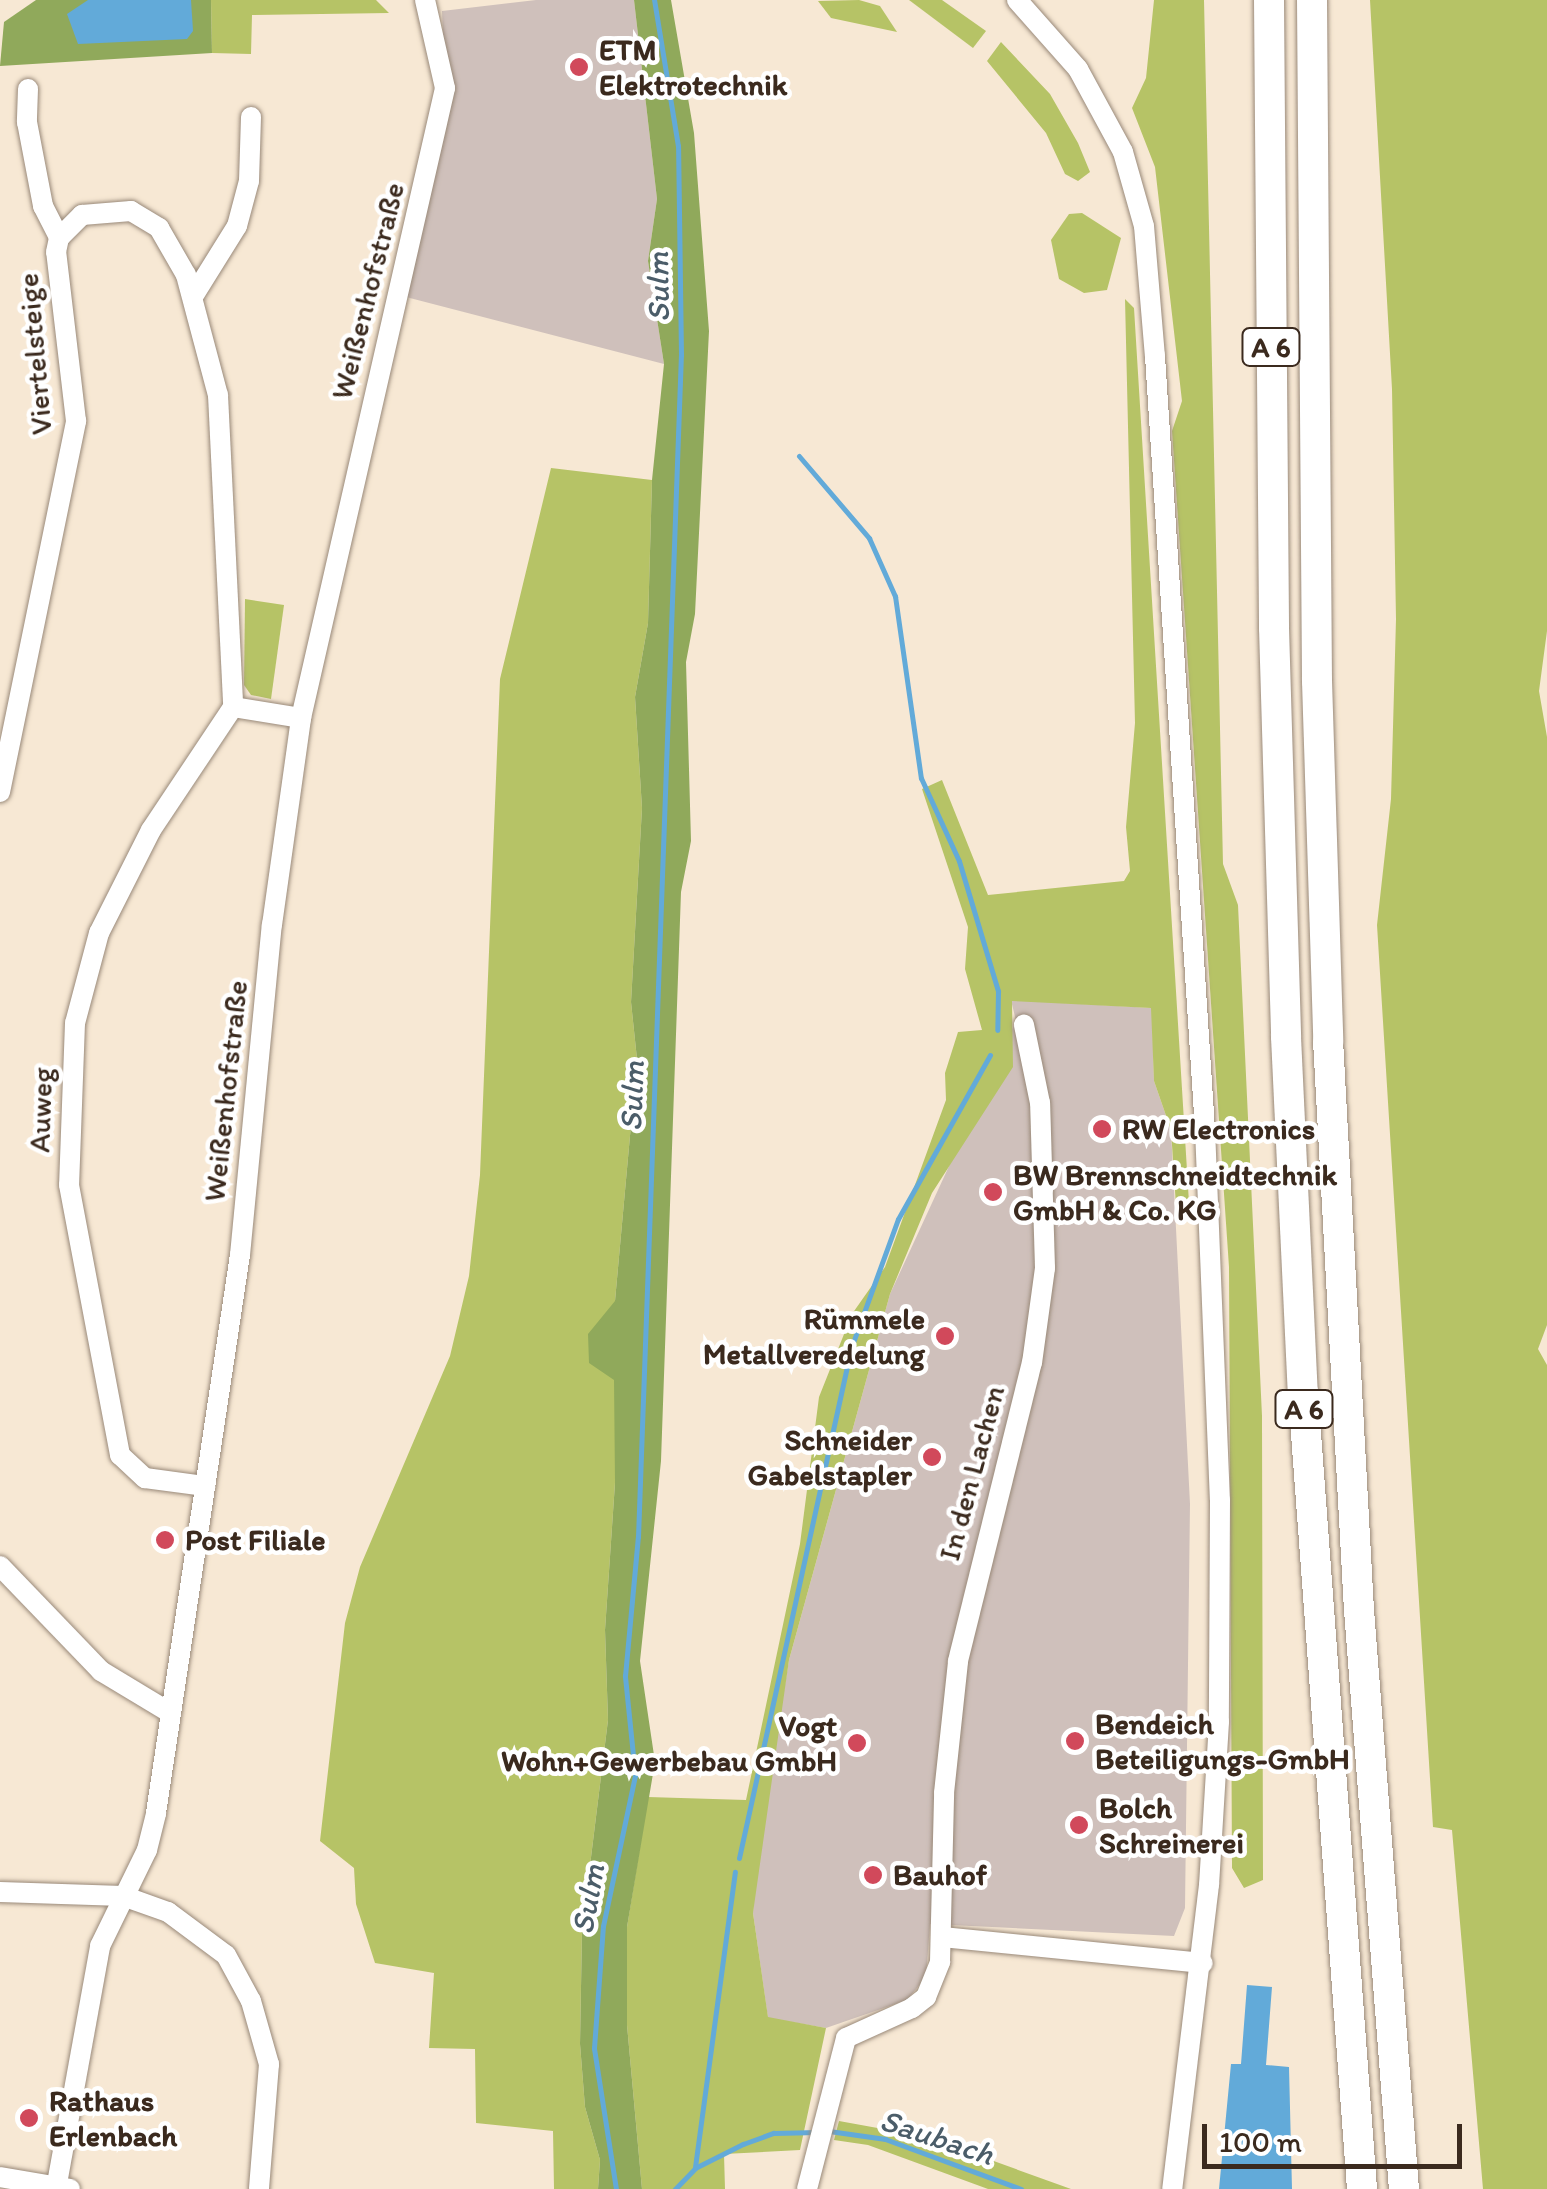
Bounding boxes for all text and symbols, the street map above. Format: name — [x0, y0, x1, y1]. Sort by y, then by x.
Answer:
place label: ETM Elektrotechnik — [599, 32, 787, 102]
marker: ETM Elektrotechnik — [568, 56, 590, 78]
street label: Weißenhofstraße — [324, 179, 412, 403]
water label: Sulm — [638, 251, 678, 323]
street label: Viertelsteige — [10, 272, 60, 436]
road number: A 6 — [1241, 324, 1301, 370]
street label: Weißenhofstraße — [196, 978, 256, 1204]
water label: Sulm — [612, 1060, 652, 1132]
street label: Auweg — [22, 1067, 60, 1153]
place label: RW Electronics — [1122, 1111, 1315, 1147]
marker: RW Electronics — [1091, 1118, 1113, 1140]
place label: BW Brennschneidtechnik GmbH & Co. KG — [1013, 1157, 1337, 1228]
marker: BW Brennschneidtechnik GmbH & Co. KG — [982, 1181, 1004, 1203]
place label: Rümmele Metallveredelung — [703, 1301, 925, 1372]
marker: Rümmele Metallveredelung — [934, 1325, 956, 1347]
street label: In den Lachen — [931, 1382, 1013, 1564]
road number: A 6 — [1274, 1386, 1334, 1432]
place label: Schneider Gabelstapler — [747, 1422, 912, 1492]
marker: Schneider Gabelstapler — [921, 1446, 943, 1468]
place label: Post Filiale — [185, 1522, 326, 1558]
marker: Post Filiale — [154, 1529, 176, 1551]
place label: Bendeich Beteiligungs-GmbH — [1095, 1706, 1350, 1776]
place label: Vogt Wohn+Gewerbebau GmbH — [501, 1708, 837, 1778]
marker: Bendeich Beteiligungs-GmbH — [1064, 1730, 1086, 1752]
marker: Vogt Wohn+Gewerbebau GmbH — [846, 1732, 868, 1754]
place label: Bolch Schreinerei — [1099, 1790, 1244, 1860]
marker: Bolch Schreinerei — [1068, 1814, 1090, 1836]
place label: Bauhof — [893, 1857, 987, 1893]
water label: Sulm — [563, 1861, 613, 1937]
marker: Bauhof — [862, 1864, 884, 1886]
place label: Rathaus Erlenbach — [49, 2083, 177, 2154]
water label: Saubach — [875, 2101, 999, 2173]
scale bar — [1207, 2104, 1467, 2166]
marker: Rathaus Erlenbach — [18, 2107, 40, 2129]
text: 100 m — [1219, 2123, 1302, 2160]

